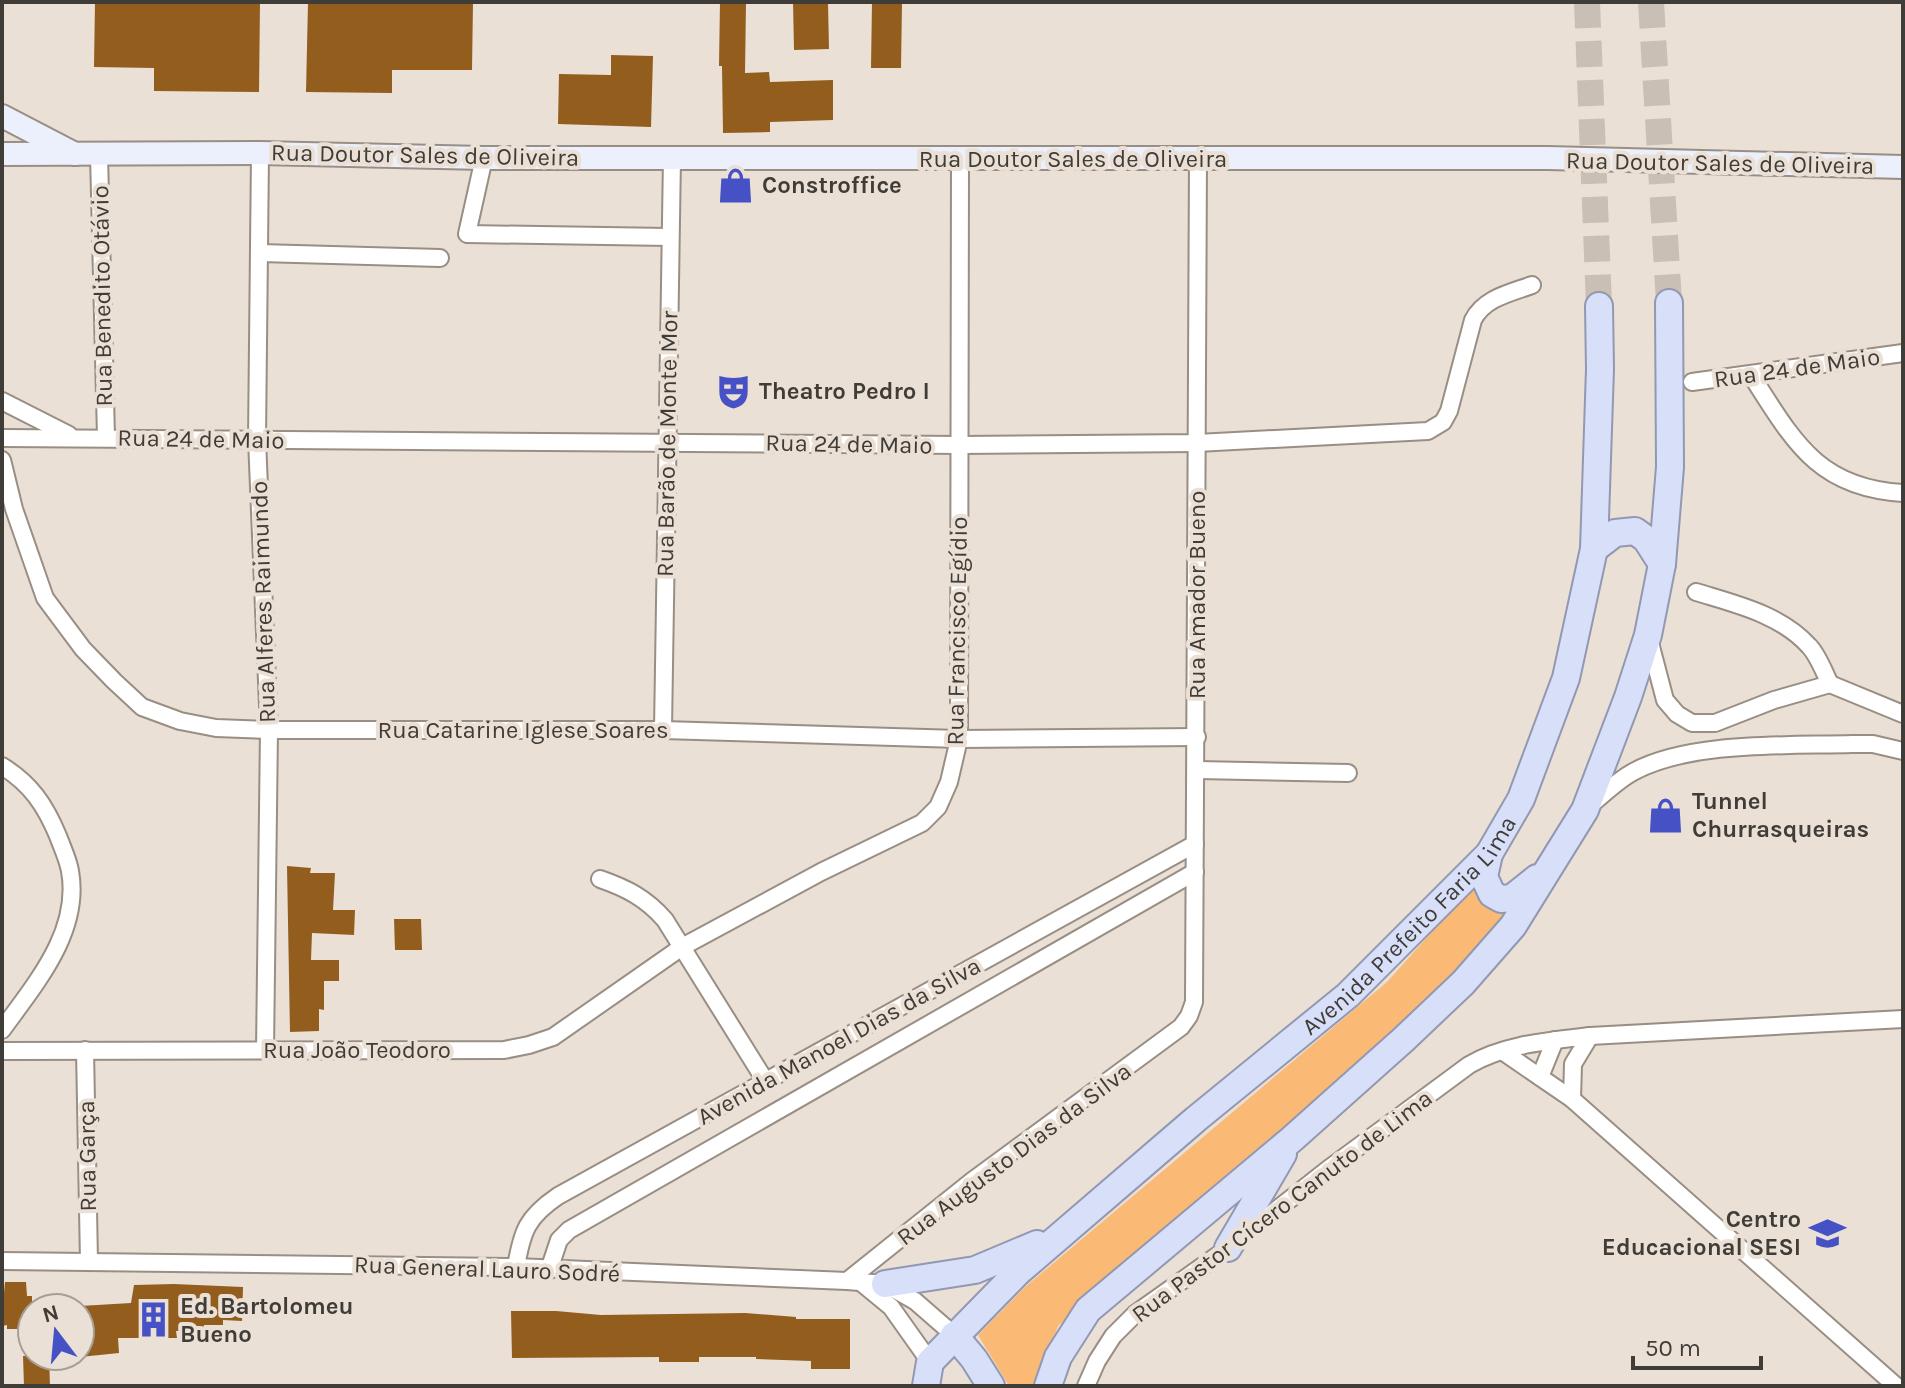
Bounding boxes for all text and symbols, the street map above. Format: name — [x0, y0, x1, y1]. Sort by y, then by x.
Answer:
street label: Rua Doutor Sales de Oliveira — [271, 138, 579, 172]
street label: Rua Doutor Sales de Oliveira — [919, 145, 1227, 173]
street label: Rua Doutor Sales de Oliveira — [1566, 146, 1874, 180]
shop icon: Constroffice — [717, 166, 755, 204]
place label: Constroffice — [762, 171, 902, 199]
street label: Rua Benedito Otávio — [86, 185, 118, 407]
street label: Rua Barão de Monte Mor — [651, 310, 683, 577]
street label: Rua 24 de Maio — [1712, 343, 1882, 393]
theatre icon: Theatro Pedro I — [714, 372, 752, 410]
place label: Theatro Pedro I — [759, 377, 930, 405]
street label: Rua 24 de Maio — [117, 424, 285, 454]
street label: Rua 24 de Maio — [765, 429, 933, 459]
street label: Rua Alferes Raimundo — [245, 480, 281, 724]
street label: Rua Amador Bueno — [1183, 491, 1211, 699]
street label: Rua Francisco Egídio — [941, 516, 973, 746]
street label: Rua Catarine Iglese Soares — [377, 716, 669, 744]
place label: Tunnel Churrasqueiras — [1692, 787, 1869, 843]
shop icon: Tunnel Churrasqueiras — [1647, 796, 1685, 834]
street label: Avenida Prefeito Faria Lima — [1296, 811, 1522, 1041]
street label: Avenida Manoel Dias da Silva — [692, 951, 986, 1131]
street label: Rua João Teodoro — [263, 1036, 451, 1064]
street label: Rua Augusto Dias da Silva — [891, 1057, 1137, 1251]
street label: Rua Pastor Cícero Canuto de Lima — [1126, 1084, 1438, 1328]
street label: Rua Garça — [72, 1100, 102, 1212]
place label: Centro Educacional SESI — [1602, 1205, 1801, 1261]
school or university icon: Centro Educacional SESI — [1808, 1214, 1846, 1252]
street label: Rua General Lauro Sodré — [353, 1250, 621, 1288]
north arrow — [16, 1292, 96, 1372]
place label: Ed. Bartolomeu Bueno — [180, 1292, 354, 1348]
text: N — [40, 1299, 62, 1328]
building icon: Ed. Bartolomeu Bueno — [135, 1301, 173, 1339]
scale bar — [1633, 1320, 1761, 1370]
text: 50 m — [1645, 1334, 1701, 1362]

